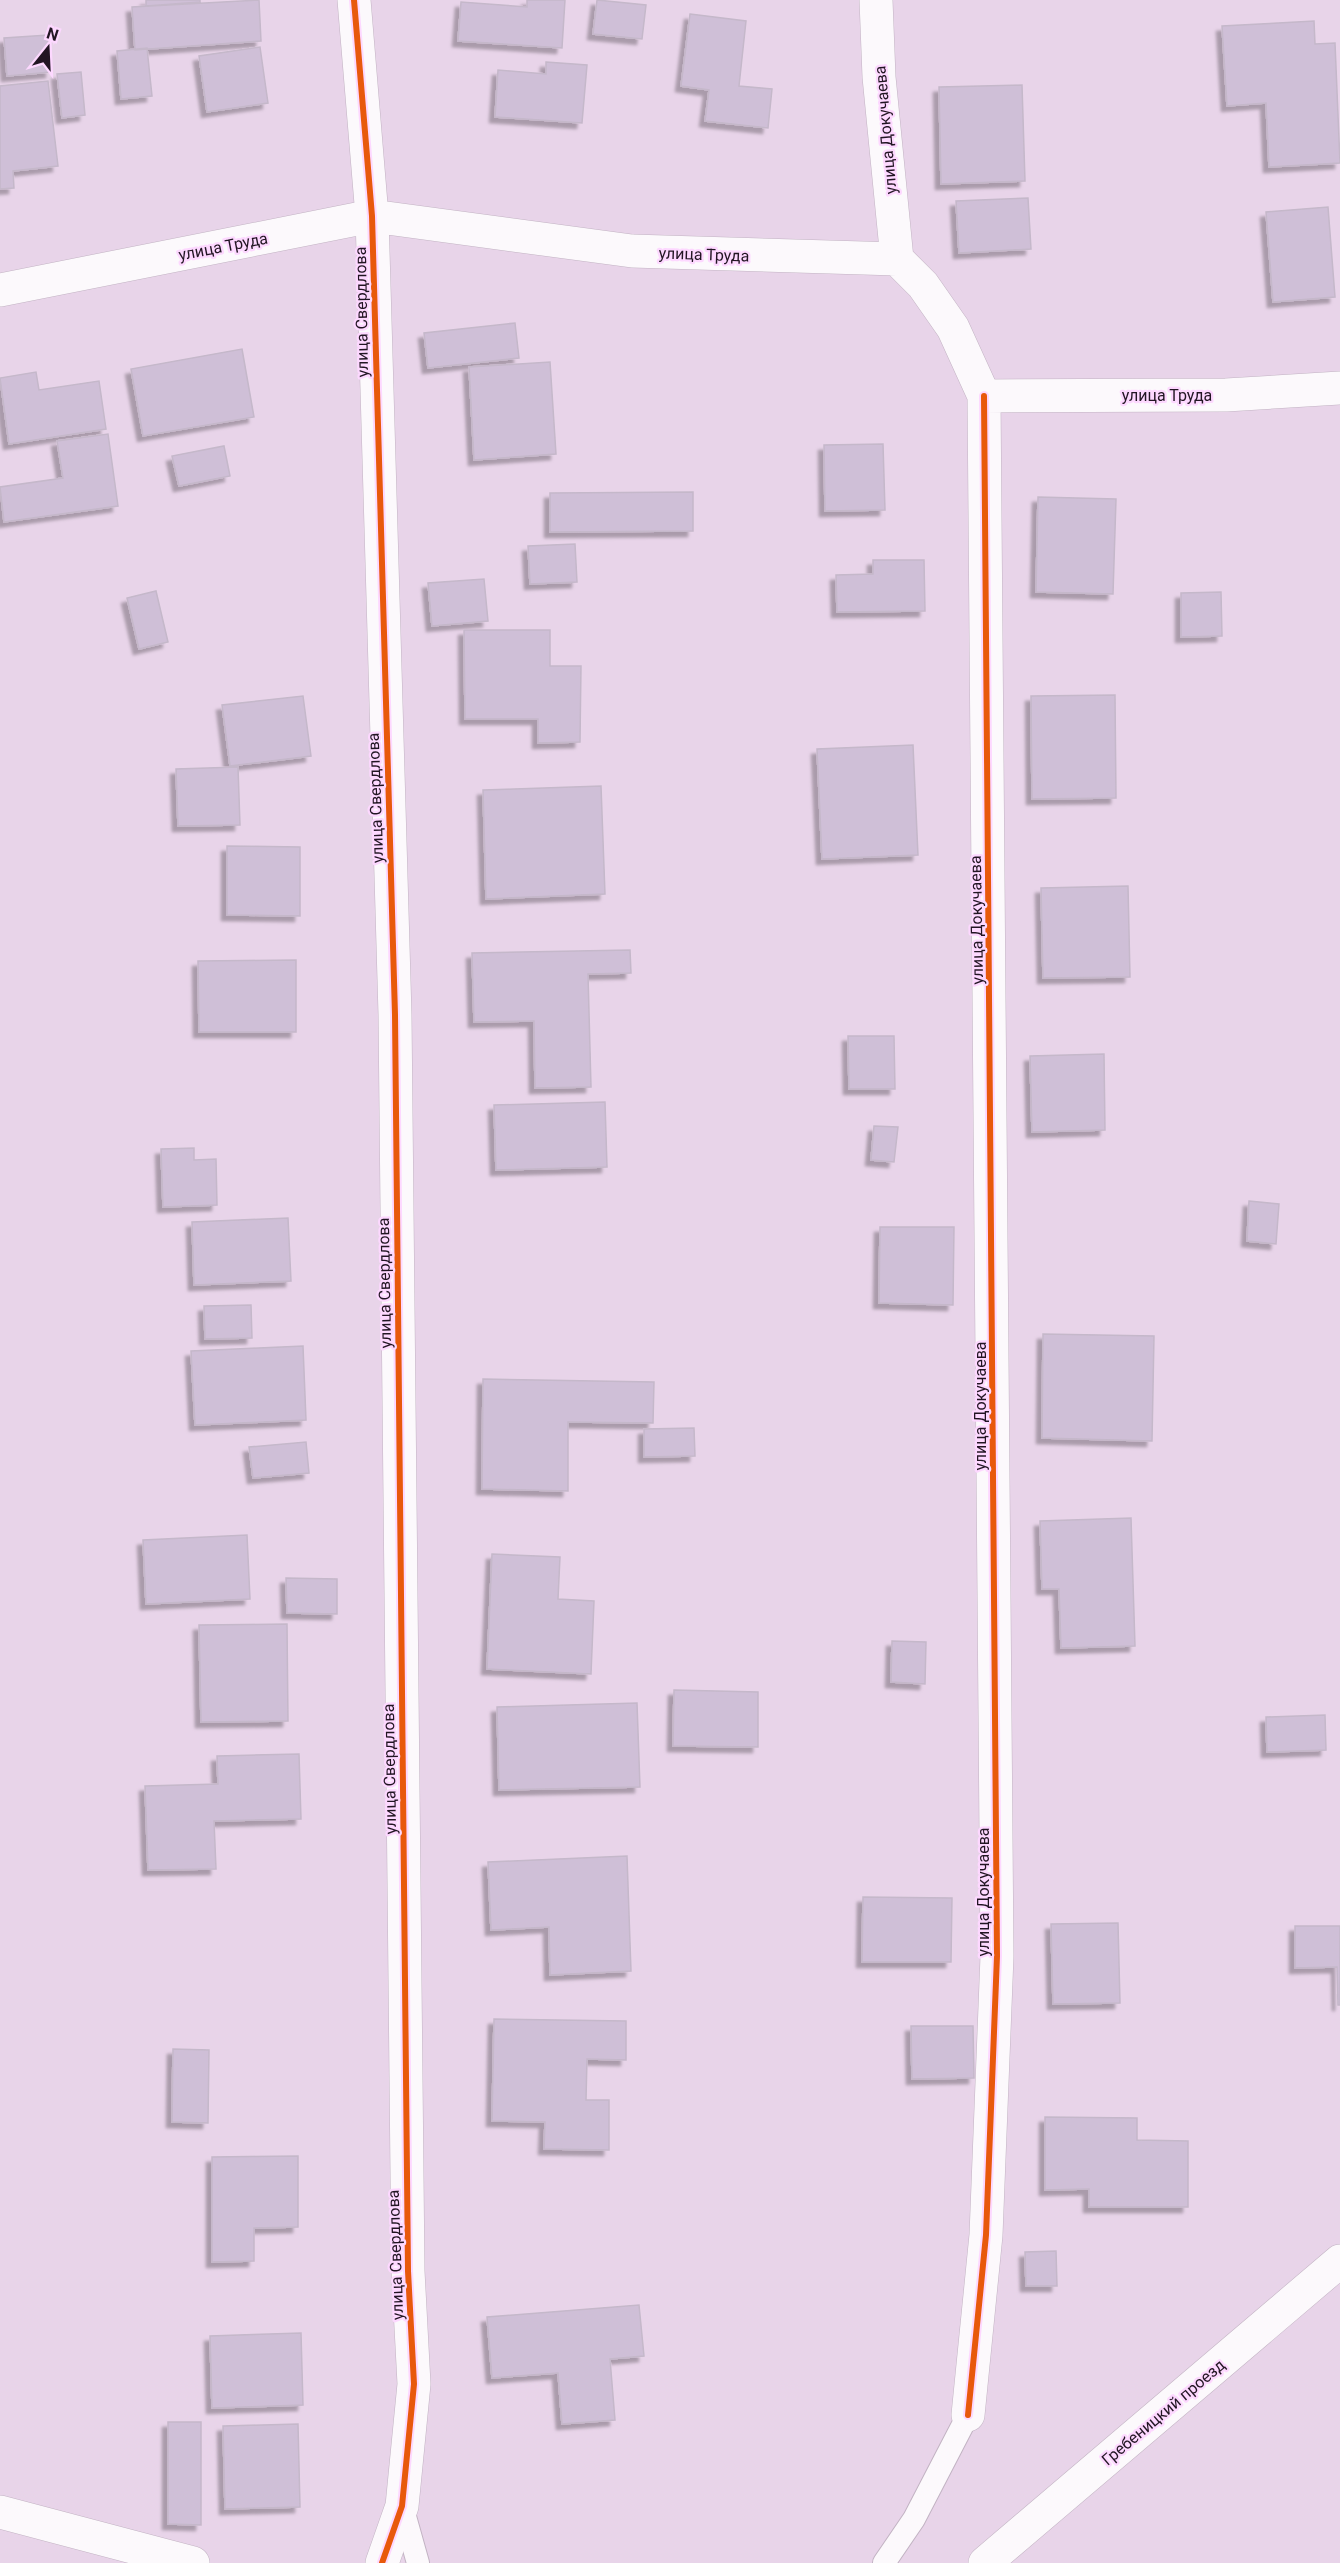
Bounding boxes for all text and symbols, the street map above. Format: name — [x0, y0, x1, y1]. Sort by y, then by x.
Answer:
north arrow — [18, 18, 78, 78]
text: N — [44, 23, 61, 45]
street label: улица Докучаева — [870, 65, 901, 195]
street label: улица Труда — [177, 229, 269, 264]
street label: улица Труда — [658, 243, 750, 266]
street label: улица Свердлова — [351, 246, 372, 377]
street label: улица Труда — [1122, 386, 1212, 405]
street label: улица Свердлова — [364, 732, 387, 864]
street label: улица Докучаева — [966, 855, 987, 985]
street label: улица Свердлова — [374, 1217, 395, 1348]
street label: улица Докучаева — [971, 1341, 990, 1471]
street label: улица Свердлова — [379, 1703, 400, 1834]
street label: улица Докучаева — [974, 1827, 993, 1957]
street label: улица Свердлова — [384, 2189, 407, 2321]
street label: Гребеницкий проезд — [1098, 2355, 1229, 2469]

